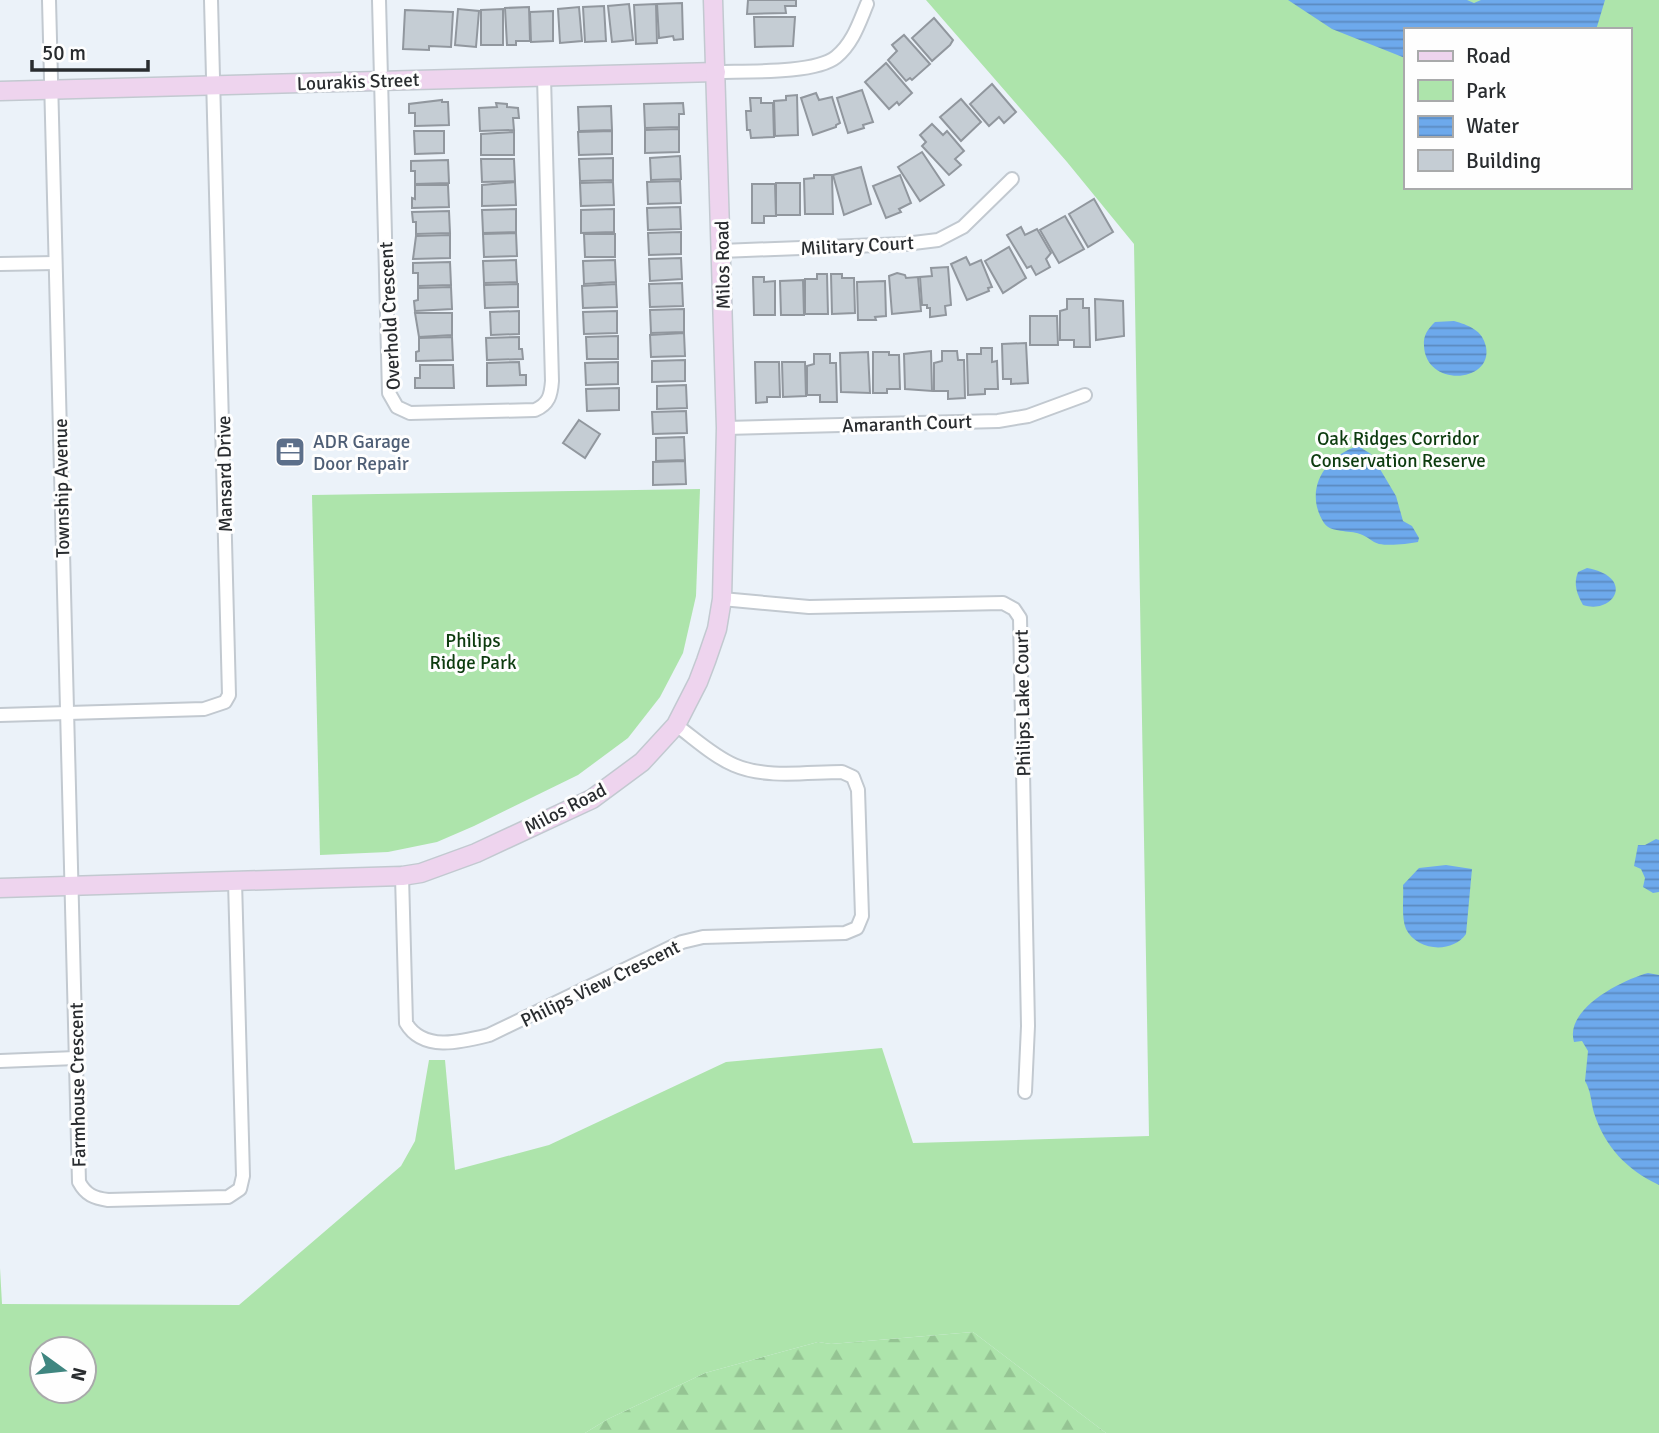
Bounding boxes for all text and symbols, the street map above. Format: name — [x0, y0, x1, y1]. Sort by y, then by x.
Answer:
scale bar — [32, 28, 147, 72]
legend — [1404, 28, 1631, 189]
text: 50 m — [42, 40, 86, 66]
text: Road — [1466, 43, 1511, 69]
street label: Lourakis Street — [296, 68, 420, 96]
text: Park — [1466, 78, 1507, 104]
text: Water — [1466, 113, 1519, 139]
text: Building — [1466, 148, 1541, 174]
street label: Milos Road — [710, 220, 736, 310]
street label: Military Court — [800, 231, 915, 261]
street label: Overhold Crescent — [374, 241, 406, 391]
street label: Amaranth Court — [842, 410, 973, 438]
street label: Mansard Drive — [212, 415, 238, 533]
street label: Township Avenue — [49, 418, 75, 558]
park label: Oak Ridges Corridor Conservation Reserve — [1310, 427, 1486, 473]
place label: ADR Garage Door Repair — [313, 430, 410, 476]
office icon: ADR Garage Door Repair — [273, 435, 307, 469]
park label: Philips Ridge Park — [430, 629, 517, 675]
street label: Philips Lake Court — [1010, 629, 1036, 777]
street label: Milos Road — [520, 778, 611, 840]
street label: Philips View Crescent — [517, 935, 684, 1033]
street label: Farmhouse Crescent — [65, 1002, 91, 1168]
north arrow — [28, 1335, 98, 1405]
text: N — [65, 1365, 92, 1384]

